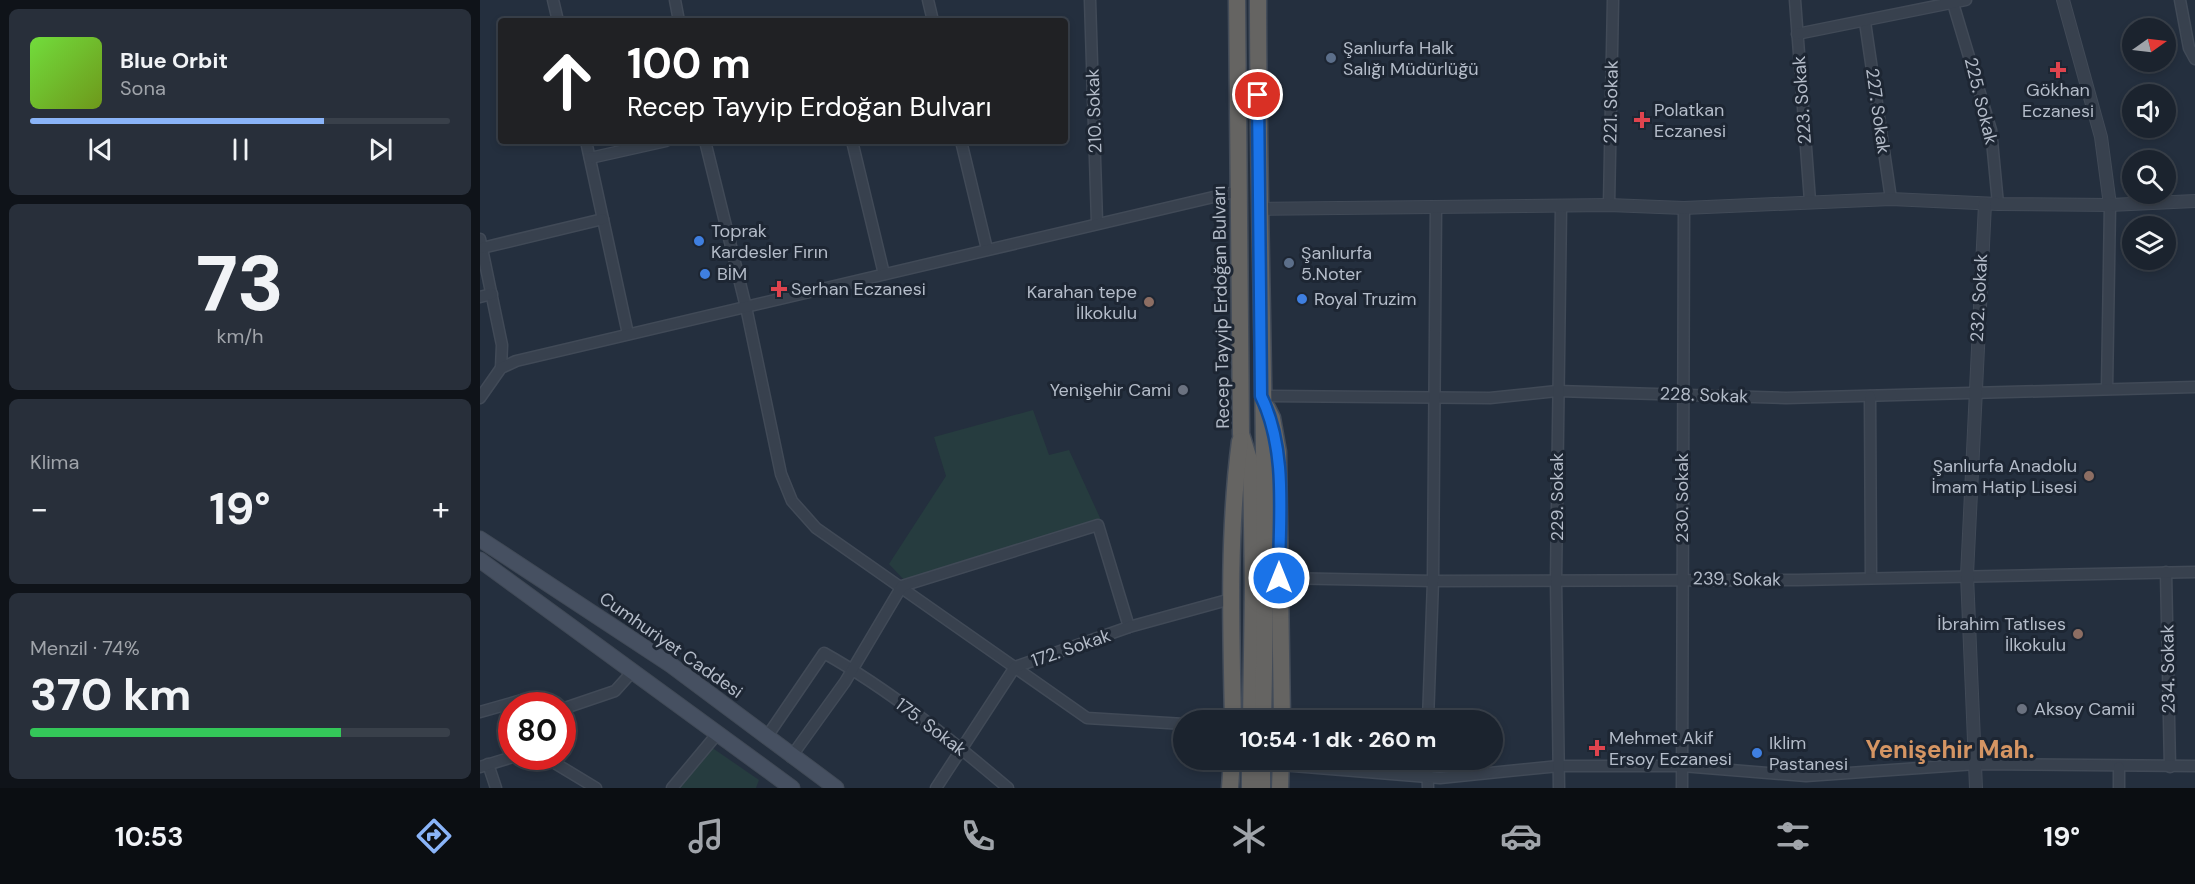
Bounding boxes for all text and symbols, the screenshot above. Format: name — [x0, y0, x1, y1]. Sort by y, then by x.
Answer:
north arrow — [2122, 18, 2176, 72]
map controls — [2122, 18, 2176, 270]
text: 100 m — [627, 36, 751, 91]
place label: Şanlıurfa Halk Salığı Müdürlüğü — [1343, 36, 1479, 81]
icon: ahead — [528, 42, 606, 120]
text: Blue Orbit — [120, 46, 228, 75]
marker: Şanlıurfa Halk Salığı Müdürlüğü — [1324, 51, 1338, 65]
street label: 223. Sokak — [1787, 55, 1817, 145]
street label: 225. Sokak — [1959, 55, 2003, 147]
street label: 221. Sokak — [1598, 60, 1624, 144]
marker: Gökhan Eczanesi — [2051, 63, 2065, 77]
street label: 227. Sokak — [1860, 67, 1896, 155]
street label: 210. Sokak — [1081, 68, 1107, 154]
pin — [1232, 69, 1283, 120]
text: Sona — [120, 75, 166, 101]
icon: arrive — [1241, 78, 1274, 111]
place label: Gökhan Eczanesi — [2022, 78, 2094, 123]
button: sound — [2122, 84, 2176, 138]
text: Recep Tayyip Erdoğan Bulvarı — [627, 89, 992, 124]
place label: Polatkan Eczanesi — [1654, 98, 1726, 143]
marker: Polatkan Eczanesi — [1635, 113, 1649, 127]
icon: previous — [84, 133, 117, 166]
icon: pause — [224, 133, 257, 166]
icon: next — [364, 133, 397, 166]
button: search — [2122, 150, 2176, 204]
street label: Recep Tayyip Erdoğan Bulvarı — [1207, 185, 1235, 429]
button: layers — [2122, 216, 2176, 270]
place label: Toprak Kardesler Fırın — [711, 219, 828, 264]
text: 73 — [196, 233, 284, 334]
marker: Toprak Kardesler Fırın — [692, 234, 706, 248]
place label: Şanlıurfa 5.Noter — [1301, 241, 1372, 286]
street label: 232. Sokak — [1965, 253, 1993, 343]
marker: Şanlıurfa 5.Noter — [1282, 256, 1296, 270]
place label: BİM — [717, 262, 747, 286]
marker: BİM — [698, 267, 712, 281]
place label: Serhan Eczanesi — [791, 277, 926, 301]
place label: Karahan tepe İlkokulu — [1027, 280, 1137, 325]
marker: Serhan Eczanesi — [772, 282, 786, 296]
place label: Royal Truzim — [1314, 287, 1417, 311]
marker: Royal Truzim — [1295, 292, 1309, 306]
marker: Karahan tepe İlkokulu — [1142, 295, 1156, 309]
text: km/h — [216, 323, 264, 349]
place label: Yenişehir Cami — [1050, 378, 1171, 402]
street label: 228. Sokak — [1659, 381, 1749, 409]
marker: Yenişehir Cami — [1176, 383, 1190, 397]
text: Klima — [30, 449, 79, 475]
street label: 229. Sokak — [1545, 453, 1569, 541]
street label: 230. Sokak — [1670, 453, 1694, 543]
place label: Şanlıurfa Anadolu İmam Hatip Lisesi — [1931, 454, 2077, 499]
marker: Şanlıurfa Anadolu İmam Hatip Lisesi — [2082, 469, 2096, 483]
text: 19° — [209, 479, 271, 538]
text: − — [30, 487, 48, 530]
text: + — [432, 487, 450, 530]
position arrow — [1247, 546, 1311, 610]
street label: 239. Sokak — [1693, 566, 1781, 592]
street label: Cumhuriyet Caddesi — [594, 586, 748, 704]
place label: İbrahim Tatlıses İlkokulu — [1937, 612, 2066, 657]
street label: 172. Sokak — [1028, 623, 1114, 673]
street label: 234. Sokak — [2155, 624, 2181, 714]
marker: İbrahim Tatlıses İlkokulu — [2071, 627, 2085, 641]
text: Menzil · 74% — [30, 635, 140, 661]
text: 370 km — [30, 665, 191, 724]
speed limit sign: 80 — [498, 692, 576, 770]
street label: 175. Sokak — [891, 692, 971, 762]
place label: Aksoy Camii — [2034, 697, 2135, 721]
marker: Aksoy Camii — [2015, 702, 2029, 716]
text: 10:54 · 1 dk · 260 m — [1239, 725, 1437, 754]
place label: Mehmet Akif Ersoy Eczanesi — [1609, 726, 1732, 771]
place label: Iklim Pastanesi — [1769, 731, 1848, 776]
district label: Yenişehir Mah. — [1866, 734, 2034, 765]
marker: Mehmet Akif Ersoy Eczanesi — [1590, 741, 1604, 755]
marker: Iklim Pastanesi — [1750, 746, 1764, 760]
icon: directions — [413, 815, 455, 857]
icon: music — [685, 815, 727, 857]
icon: phone — [957, 815, 999, 857]
icon: climate — [1228, 815, 1270, 857]
icon: car — [1500, 815, 1542, 857]
icon: filters — [1772, 815, 1814, 857]
text: 10:53 — [115, 819, 184, 854]
text: 19° — [2043, 819, 2080, 854]

